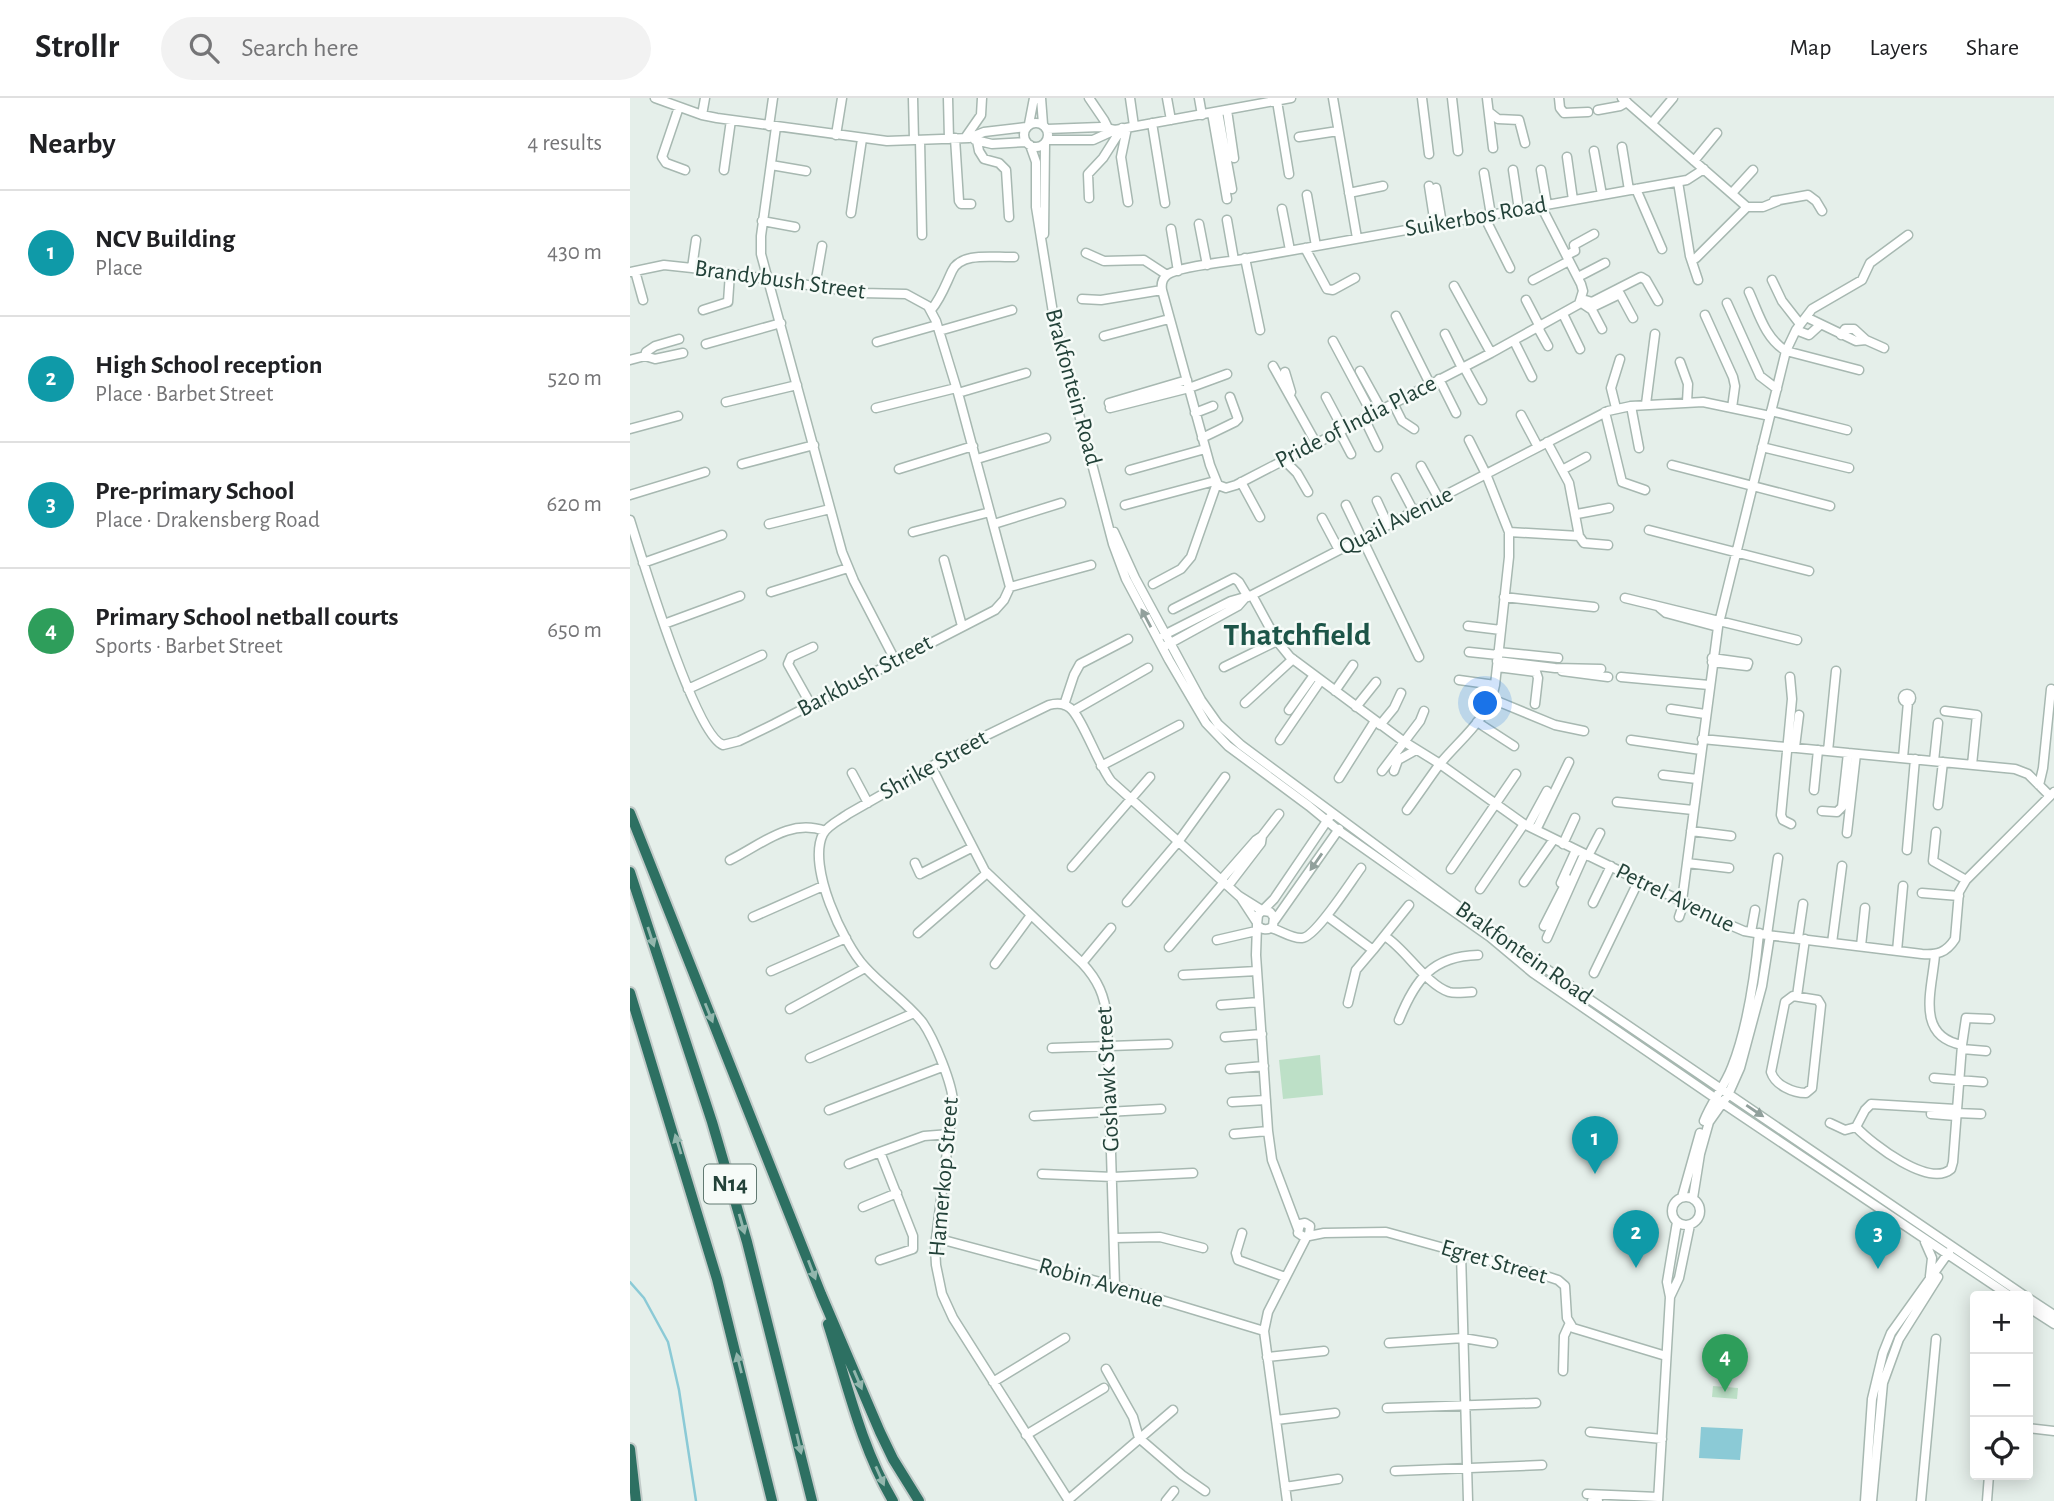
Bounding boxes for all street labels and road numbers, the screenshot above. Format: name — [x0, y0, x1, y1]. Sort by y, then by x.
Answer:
street label: Suikerbos Road — [1403, 193, 1549, 241]
street label: Brandybush Street — [693, 256, 867, 304]
street label: Brakfontein Road — [1041, 306, 1105, 468]
street label: Pride of India Place — [1272, 371, 1440, 473]
street label: Quail Avenue — [1335, 482, 1457, 560]
street label: Barkbush Street — [794, 630, 937, 722]
street label: Shrike Street — [876, 725, 992, 804]
street label: Petrel Avenue — [1612, 859, 1738, 937]
street label: Brakfontein Road — [1451, 897, 1597, 1009]
street label: Goshawk Street — [1092, 1005, 1124, 1152]
street label: Hamerkop Street — [925, 1096, 963, 1258]
road number: N14 — [704, 1164, 756, 1204]
street label: Egret Street — [1438, 1235, 1550, 1289]
street label: Robin Avenue — [1036, 1254, 1166, 1312]

